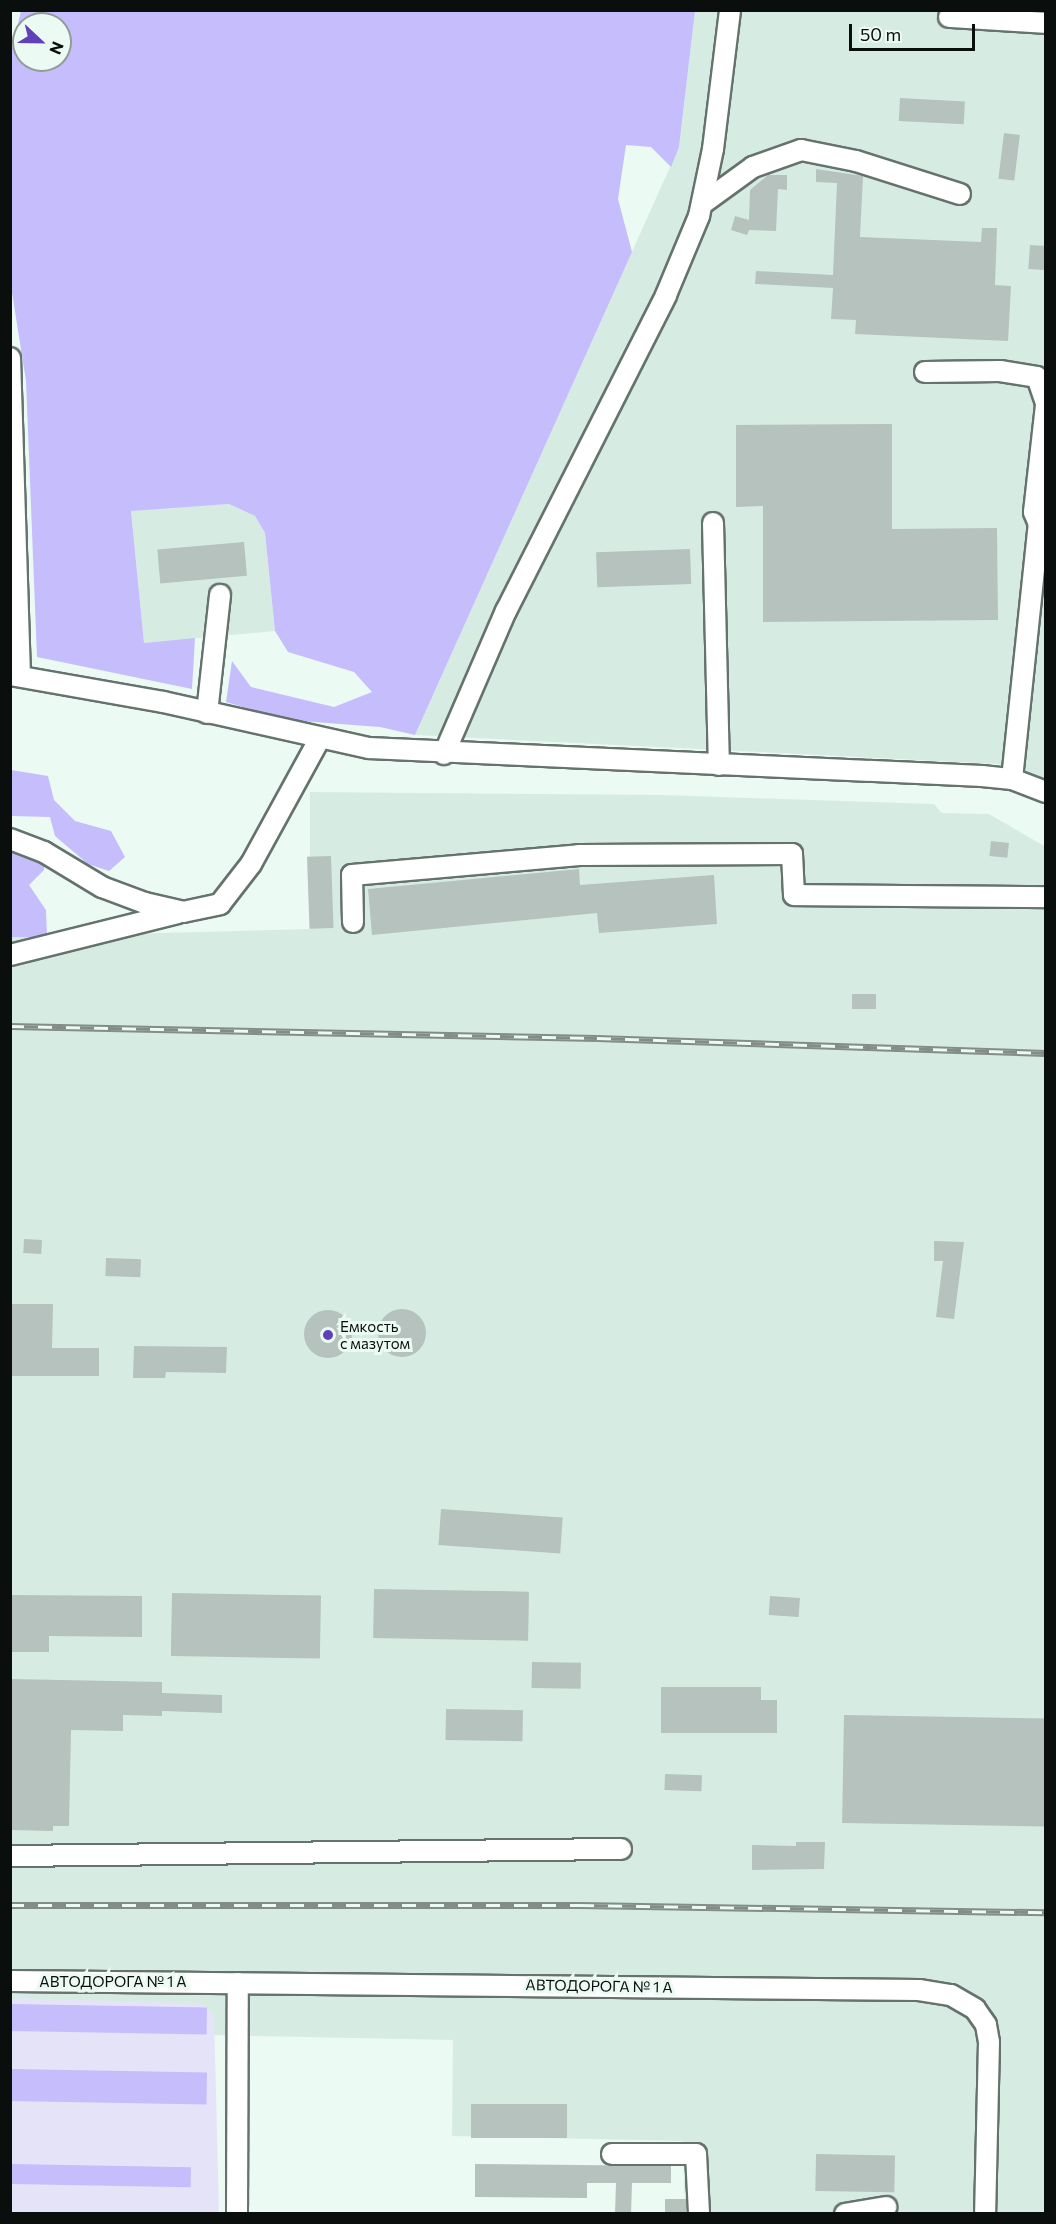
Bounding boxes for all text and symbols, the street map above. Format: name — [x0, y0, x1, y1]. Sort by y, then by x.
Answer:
north arrow — [12, 12, 72, 72]
scale bar — [852, 12, 978, 50]
text: 50 m — [860, 23, 901, 45]
text: N — [46, 39, 68, 57]
place label: Емкость с мазутом — [340, 1317, 410, 1352]
marker: Емкость с мазутом — [321, 1328, 335, 1342]
street label: АВТОДОРОГА № 1 А — [39, 1973, 187, 1991]
street label: АВТОДОРОГА № 1 А — [525, 1976, 673, 1996]

